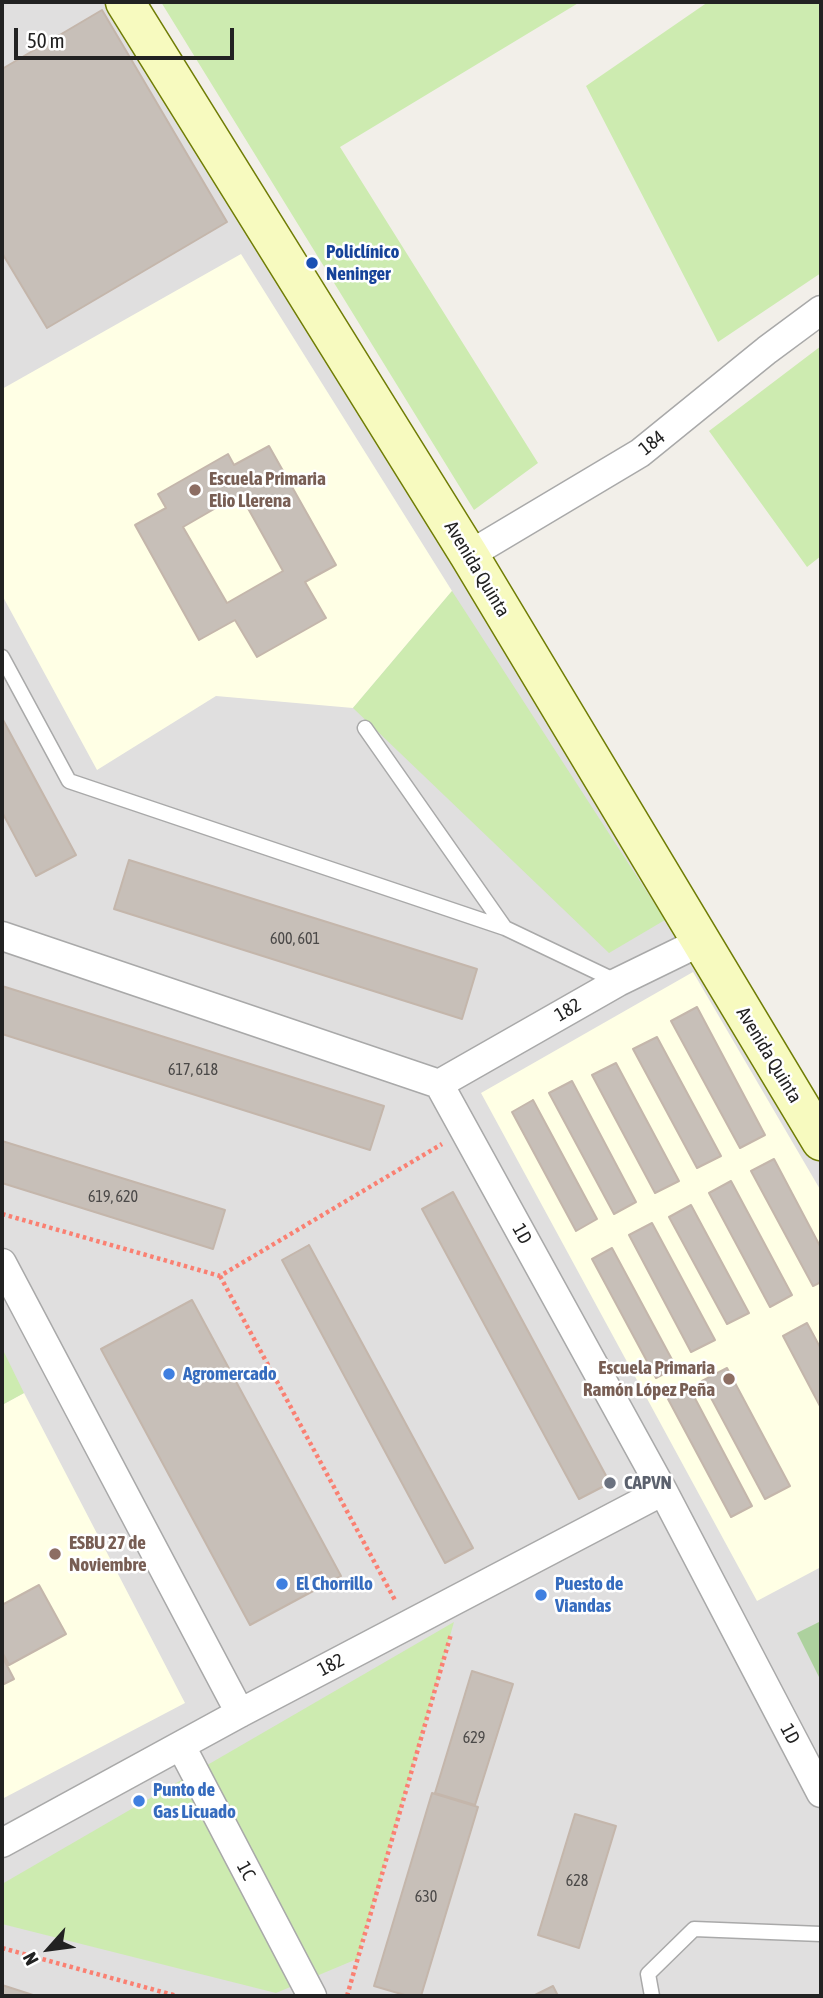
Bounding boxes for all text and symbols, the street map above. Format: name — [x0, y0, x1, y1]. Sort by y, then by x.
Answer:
scale bar — [18, 14, 238, 58]
text: 50 m — [27, 28, 65, 52]
place label: Policlínico Neninger — [326, 241, 399, 285]
marker: Policlínico Neninger — [304, 255, 320, 271]
street label: 184 — [634, 426, 670, 460]
place label: Escuela Primaria Elio Llerena — [209, 468, 326, 512]
marker: Escuela Primaria Elio Llerena — [187, 482, 203, 498]
street label: Avenida Quinta — [439, 517, 515, 621]
house number: 600, 601 — [270, 929, 320, 949]
street label: 182 — [551, 993, 585, 1027]
street label: Avenida Quinta — [731, 1003, 807, 1107]
house number: 617, 618 — [168, 1060, 218, 1080]
house number: 619, 620 — [88, 1187, 138, 1207]
street label: 1D — [507, 1220, 537, 1248]
place label: Escuela Primaria Ramón López Peña — [583, 1357, 715, 1401]
place label: Agromercado — [183, 1363, 277, 1385]
marker: Agromercado — [161, 1366, 177, 1382]
marker: Escuela Primaria Ramón López Peña — [721, 1371, 737, 1387]
place label: CAPVN — [624, 1472, 672, 1494]
marker: CAPVN — [602, 1475, 618, 1491]
place label: ESBU 27 de Noviembre — [69, 1532, 147, 1576]
marker: ESBU 27 de Noviembre — [47, 1546, 63, 1562]
place label: El Chorrillo — [296, 1573, 373, 1595]
place label: Puesto de Viandas — [555, 1573, 623, 1617]
marker: El Chorrillo — [274, 1576, 290, 1592]
marker: Puesto de Viandas — [533, 1587, 549, 1603]
street label: 182 — [314, 1649, 348, 1681]
street label: 1D — [775, 1720, 805, 1748]
house number: 629 — [463, 1728, 485, 1748]
place label: Punto de Gas Licuado — [153, 1779, 236, 1823]
marker: Punto de Gas Licuado — [131, 1793, 147, 1809]
street label: 1C — [232, 1858, 260, 1884]
house number: 628 — [566, 1871, 588, 1891]
house number: 630 — [415, 1887, 437, 1907]
north arrow — [14, 1914, 84, 1984]
text: N — [18, 1949, 43, 1969]

